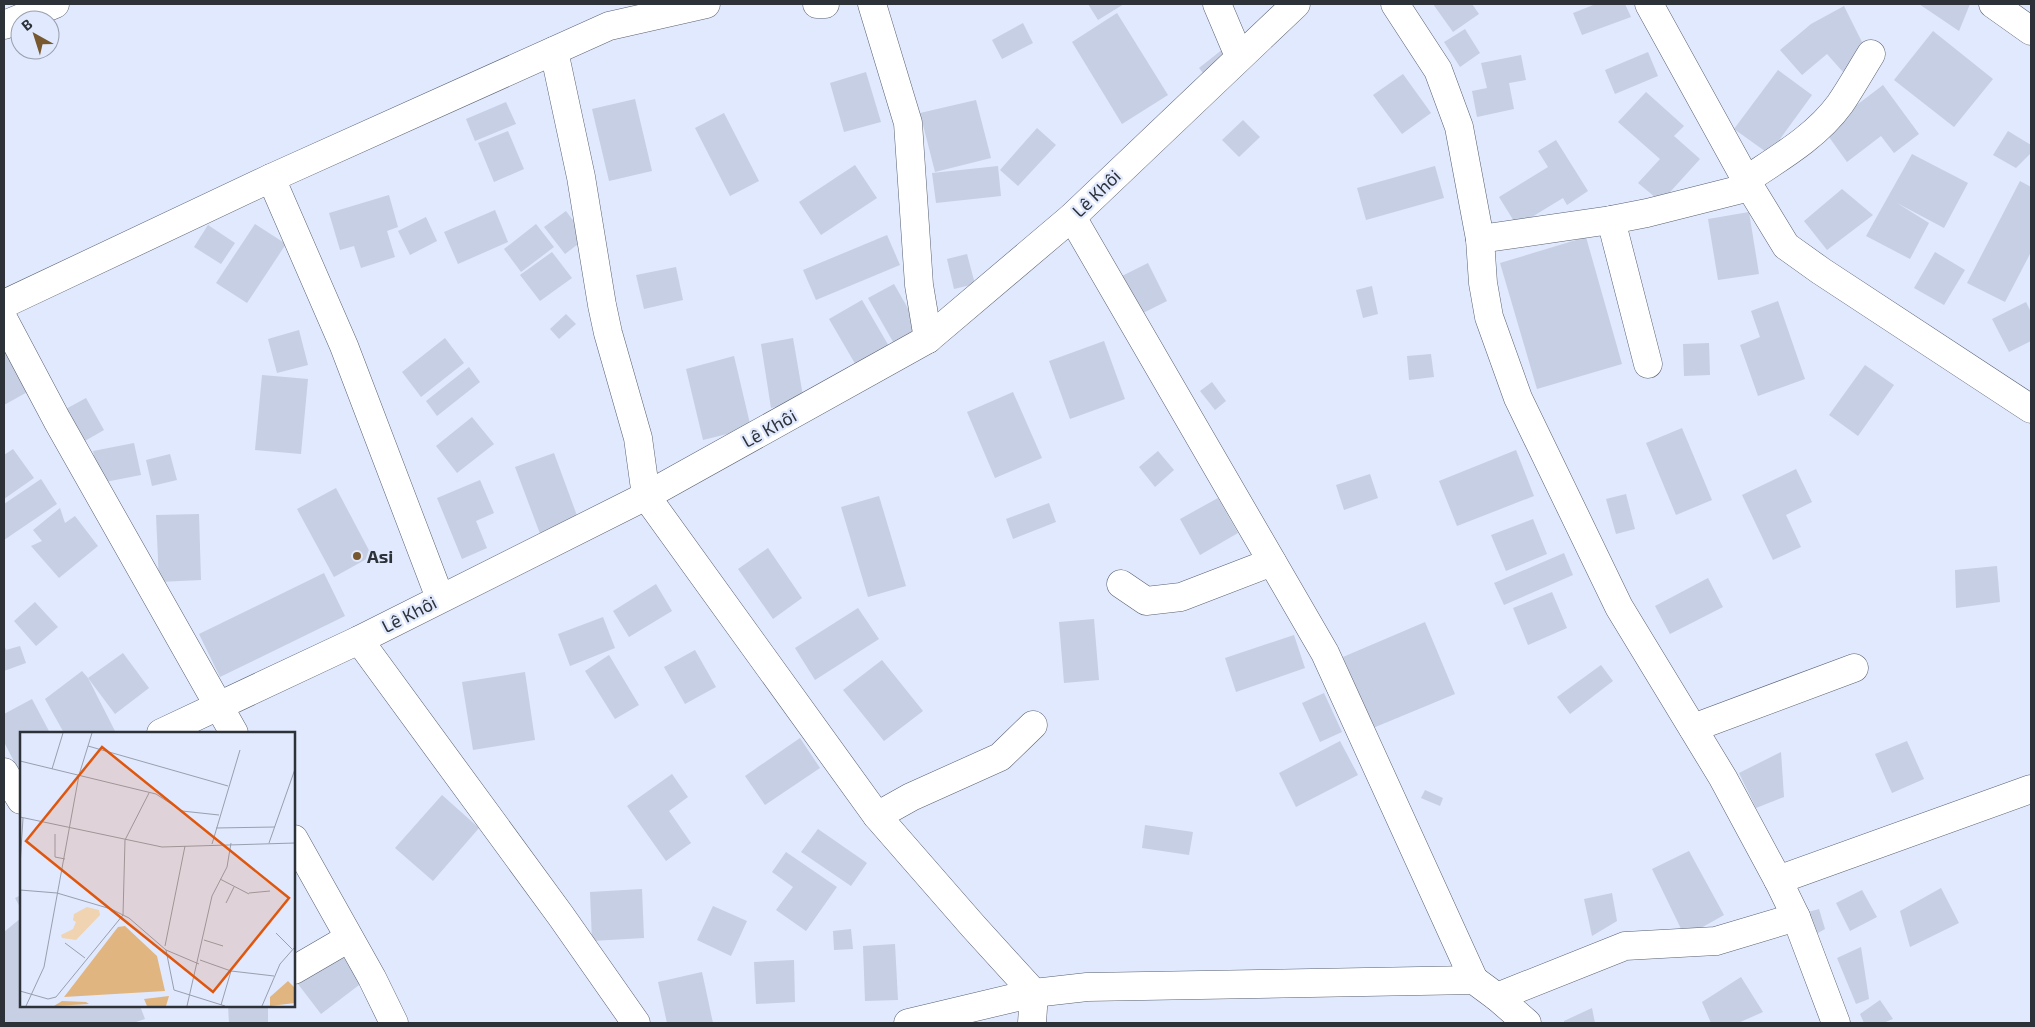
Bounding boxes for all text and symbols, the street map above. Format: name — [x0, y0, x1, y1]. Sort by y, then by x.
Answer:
north arrow — [10, 10, 60, 60]
text: B — [18, 15, 35, 34]
street label: Lê Khôi — [1067, 165, 1125, 221]
street label: Lê Khôi — [738, 404, 800, 452]
place label: Asi — [367, 545, 393, 567]
marker: Asi — [351, 550, 363, 562]
street label: Lê Khôi — [378, 591, 440, 637]
inset map — [20, 732, 295, 1007]

